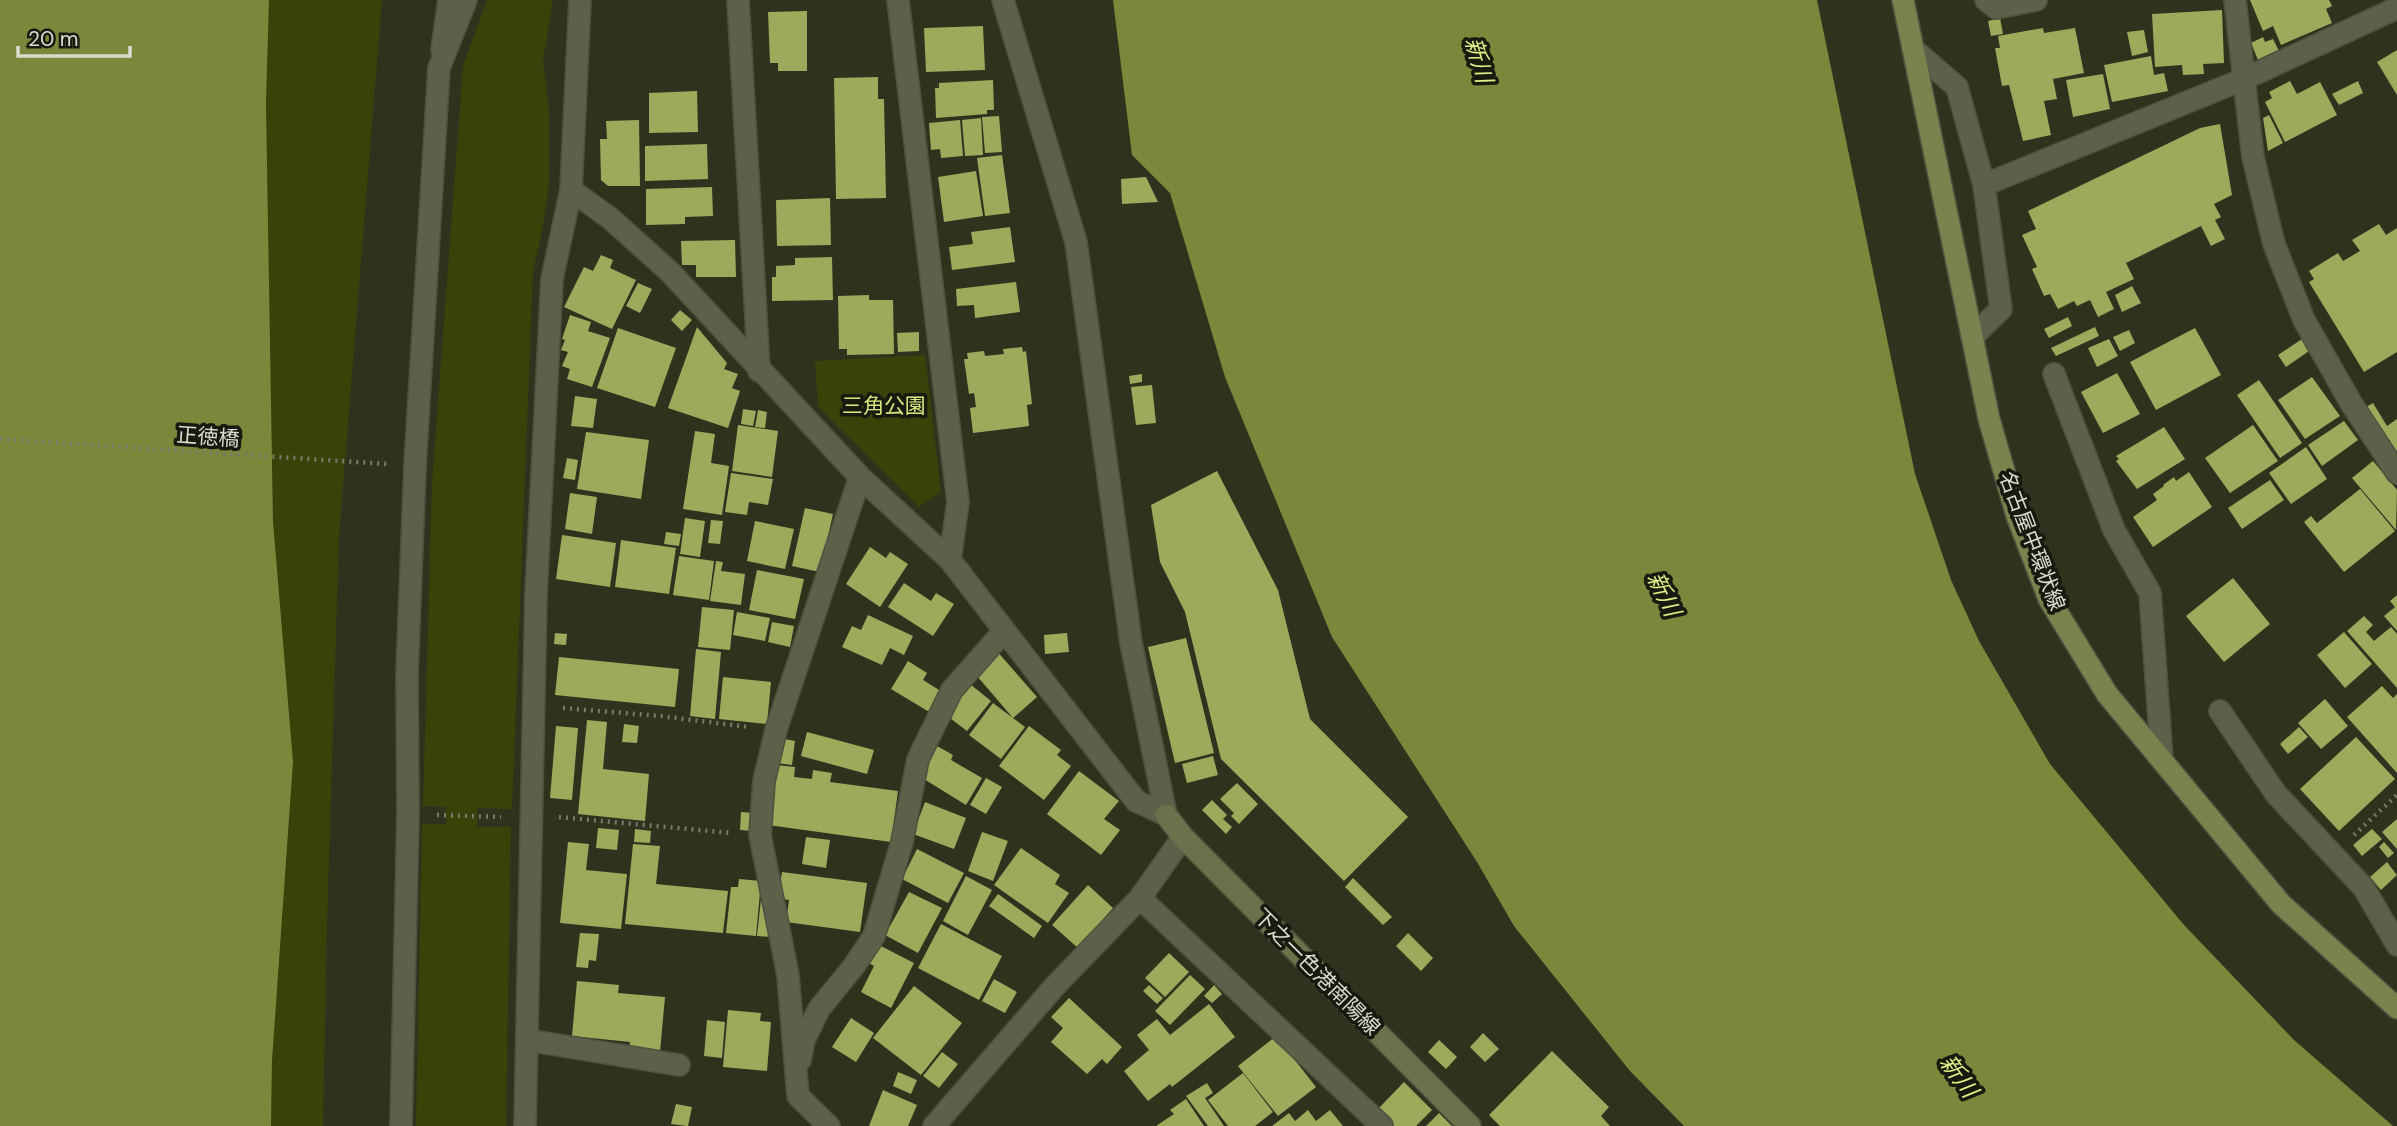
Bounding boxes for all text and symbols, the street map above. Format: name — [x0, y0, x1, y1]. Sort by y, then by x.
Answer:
scale bar — [18, 14, 130, 58]
text: 20 m — [28, 25, 79, 53]
water label: 新川 — [1458, 34, 1501, 89]
park label: 三角公園 — [842, 392, 926, 420]
street label: 正徳橋 — [176, 421, 240, 453]
street label: 名古屋中環状線 — [1993, 467, 2071, 615]
water label: 新川 — [1640, 567, 1689, 624]
street label: 下之一色港南陽線 — [1248, 903, 1386, 1041]
water label: 新川 — [1933, 1049, 1986, 1106]

